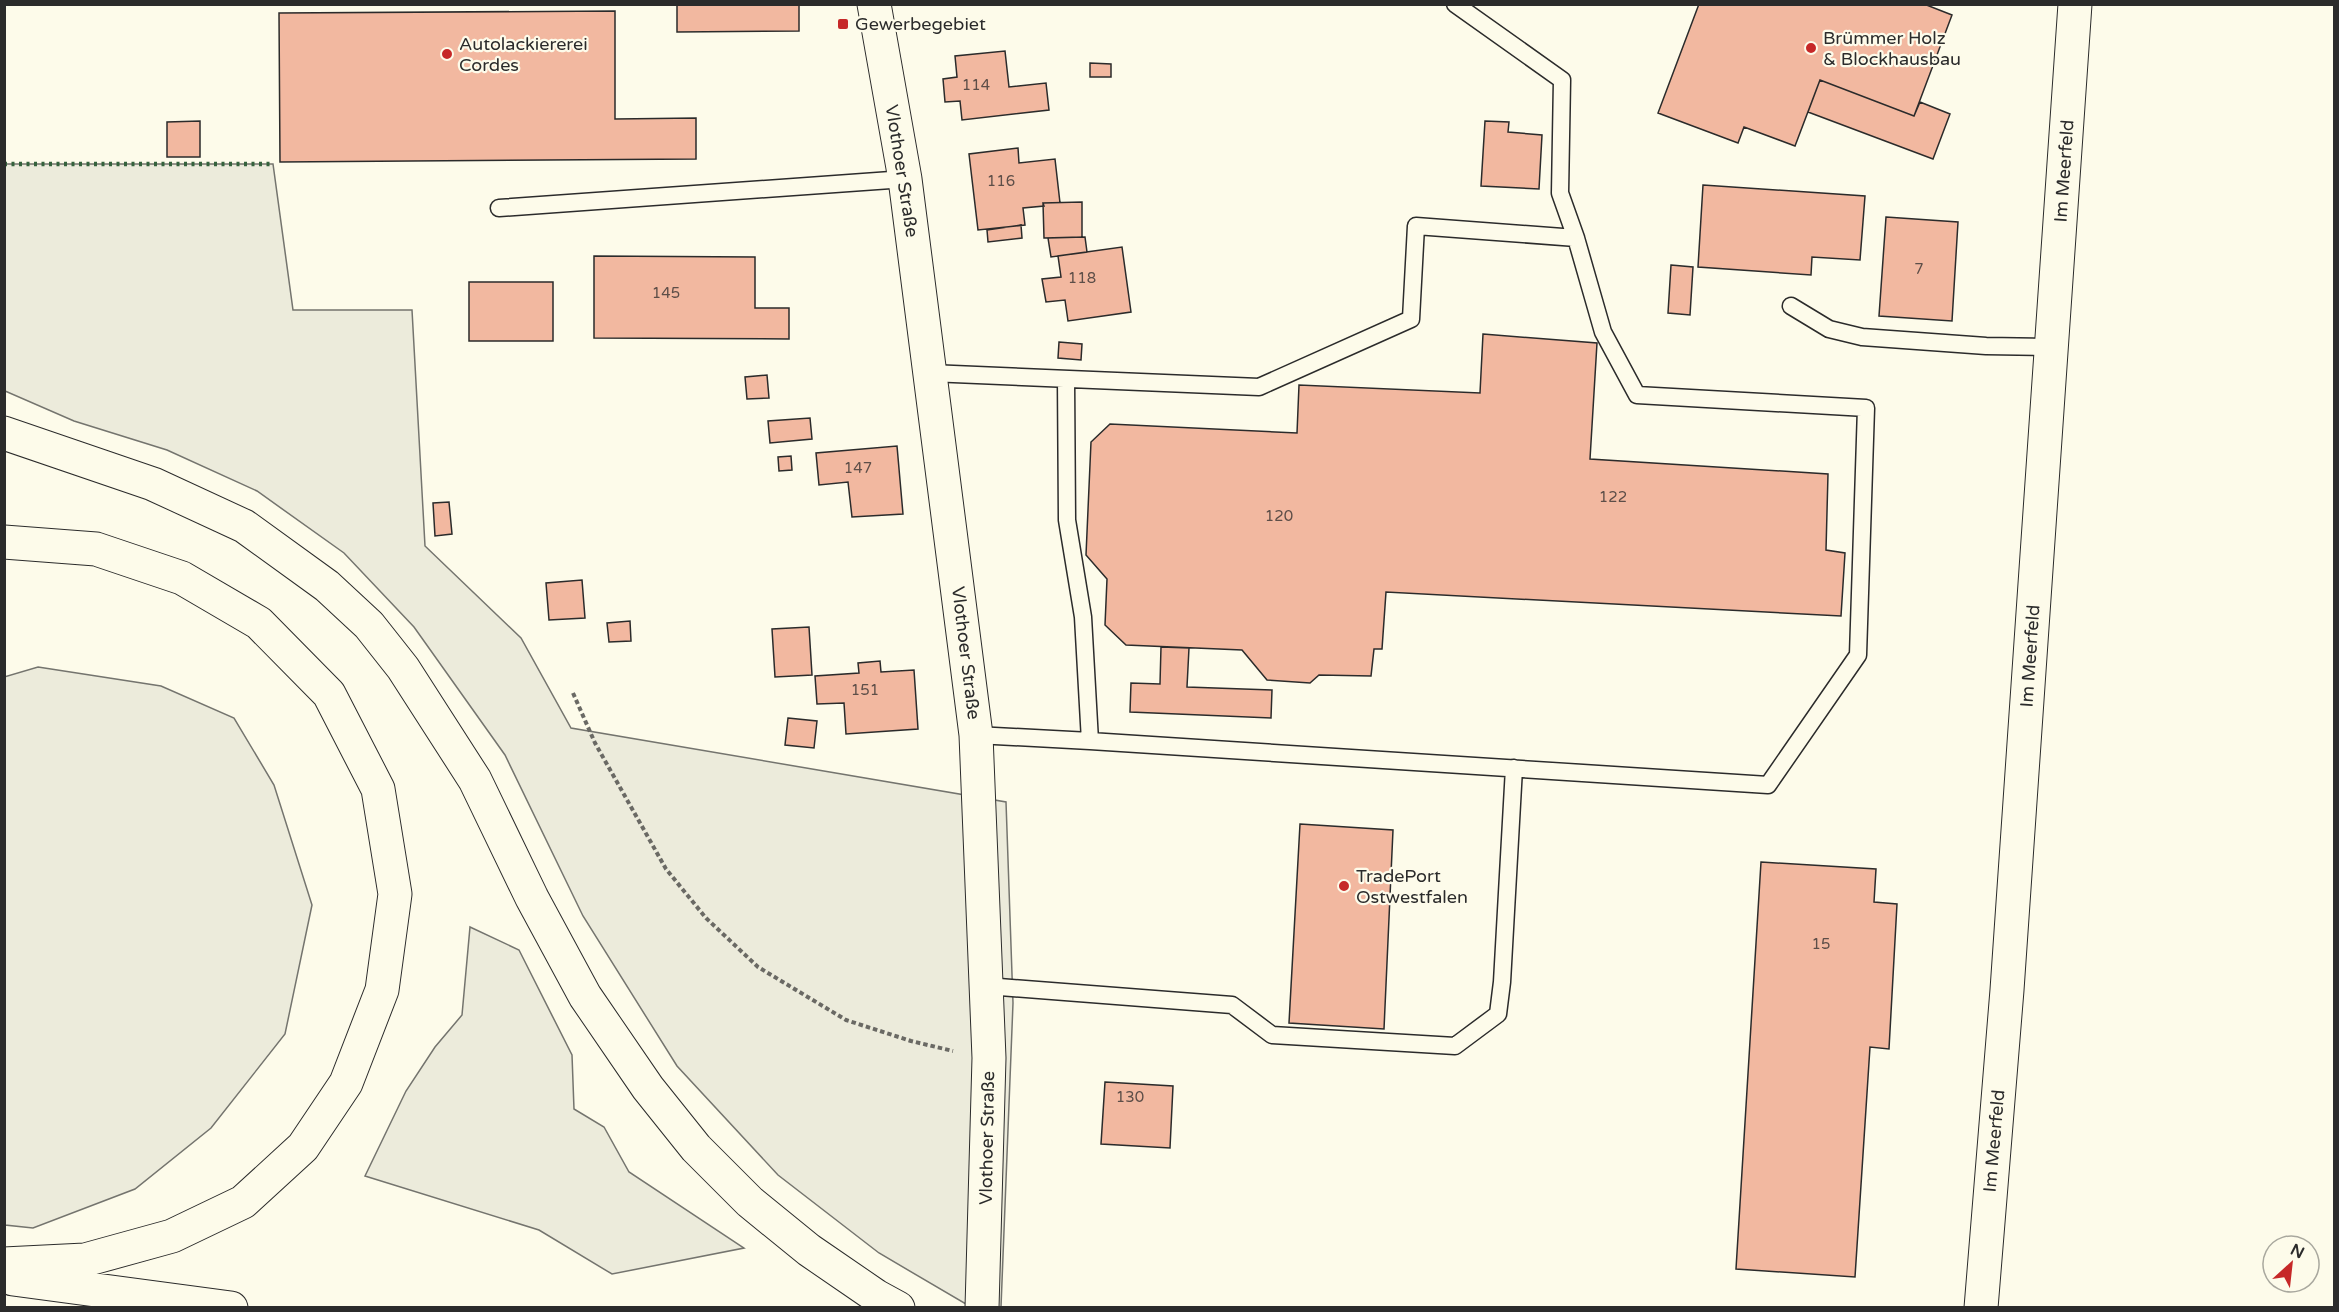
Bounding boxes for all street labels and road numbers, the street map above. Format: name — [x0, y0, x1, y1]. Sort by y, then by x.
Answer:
street label: Vlothoer Straße — [881, 103, 923, 239]
street label: Im Meerfeld — [2049, 119, 2079, 223]
street label: Vlothoer Straße — [947, 585, 985, 721]
street label: Im Meerfeld — [2015, 604, 2045, 708]
street label: Vlothoer Straße — [975, 1071, 999, 1205]
street label: Im Meerfeld — [1979, 1089, 2009, 1193]

